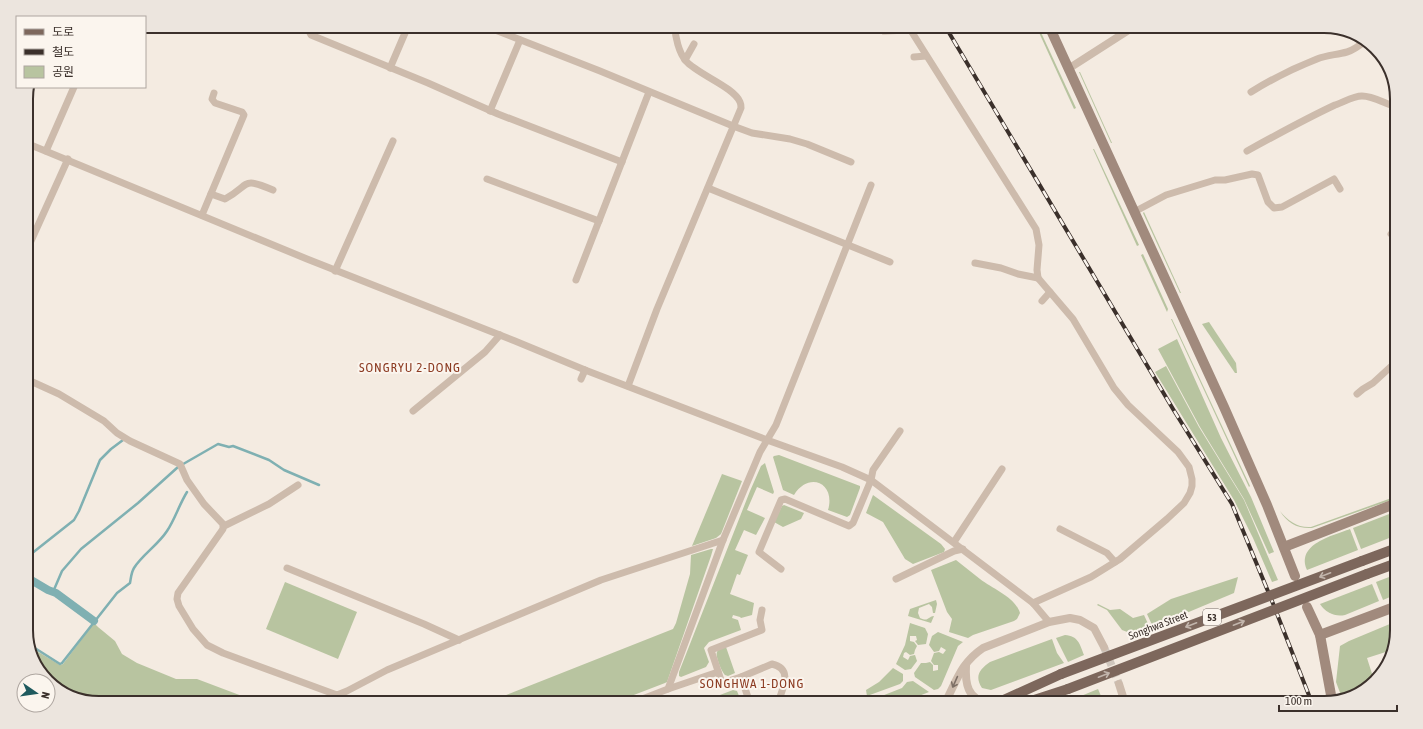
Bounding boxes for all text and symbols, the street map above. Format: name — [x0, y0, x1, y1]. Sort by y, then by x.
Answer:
legend — [16, 16, 146, 88]
text: 도로 — [52, 25, 74, 39]
text: 철도 — [52, 45, 74, 59]
text: 공원 — [52, 65, 74, 79]
district label: SONGRYU 2-DONG — [359, 360, 461, 375]
one-way arrow — [1320, 571, 1332, 579]
street label: Songhwa Street — [1127, 608, 1189, 642]
road number: 53 — [1203, 609, 1221, 625]
one-way arrow — [1232, 619, 1244, 627]
one-way arrow — [1185, 622, 1197, 630]
one-way arrow — [1098, 671, 1110, 679]
north arrow — [16, 673, 56, 713]
district label: SONGHWA 1-DONG — [700, 676, 804, 691]
one-way arrow — [951, 676, 959, 688]
scale bar — [1279, 687, 1397, 713]
text: N — [39, 691, 52, 700]
text: 100 m — [1285, 694, 1312, 708]

